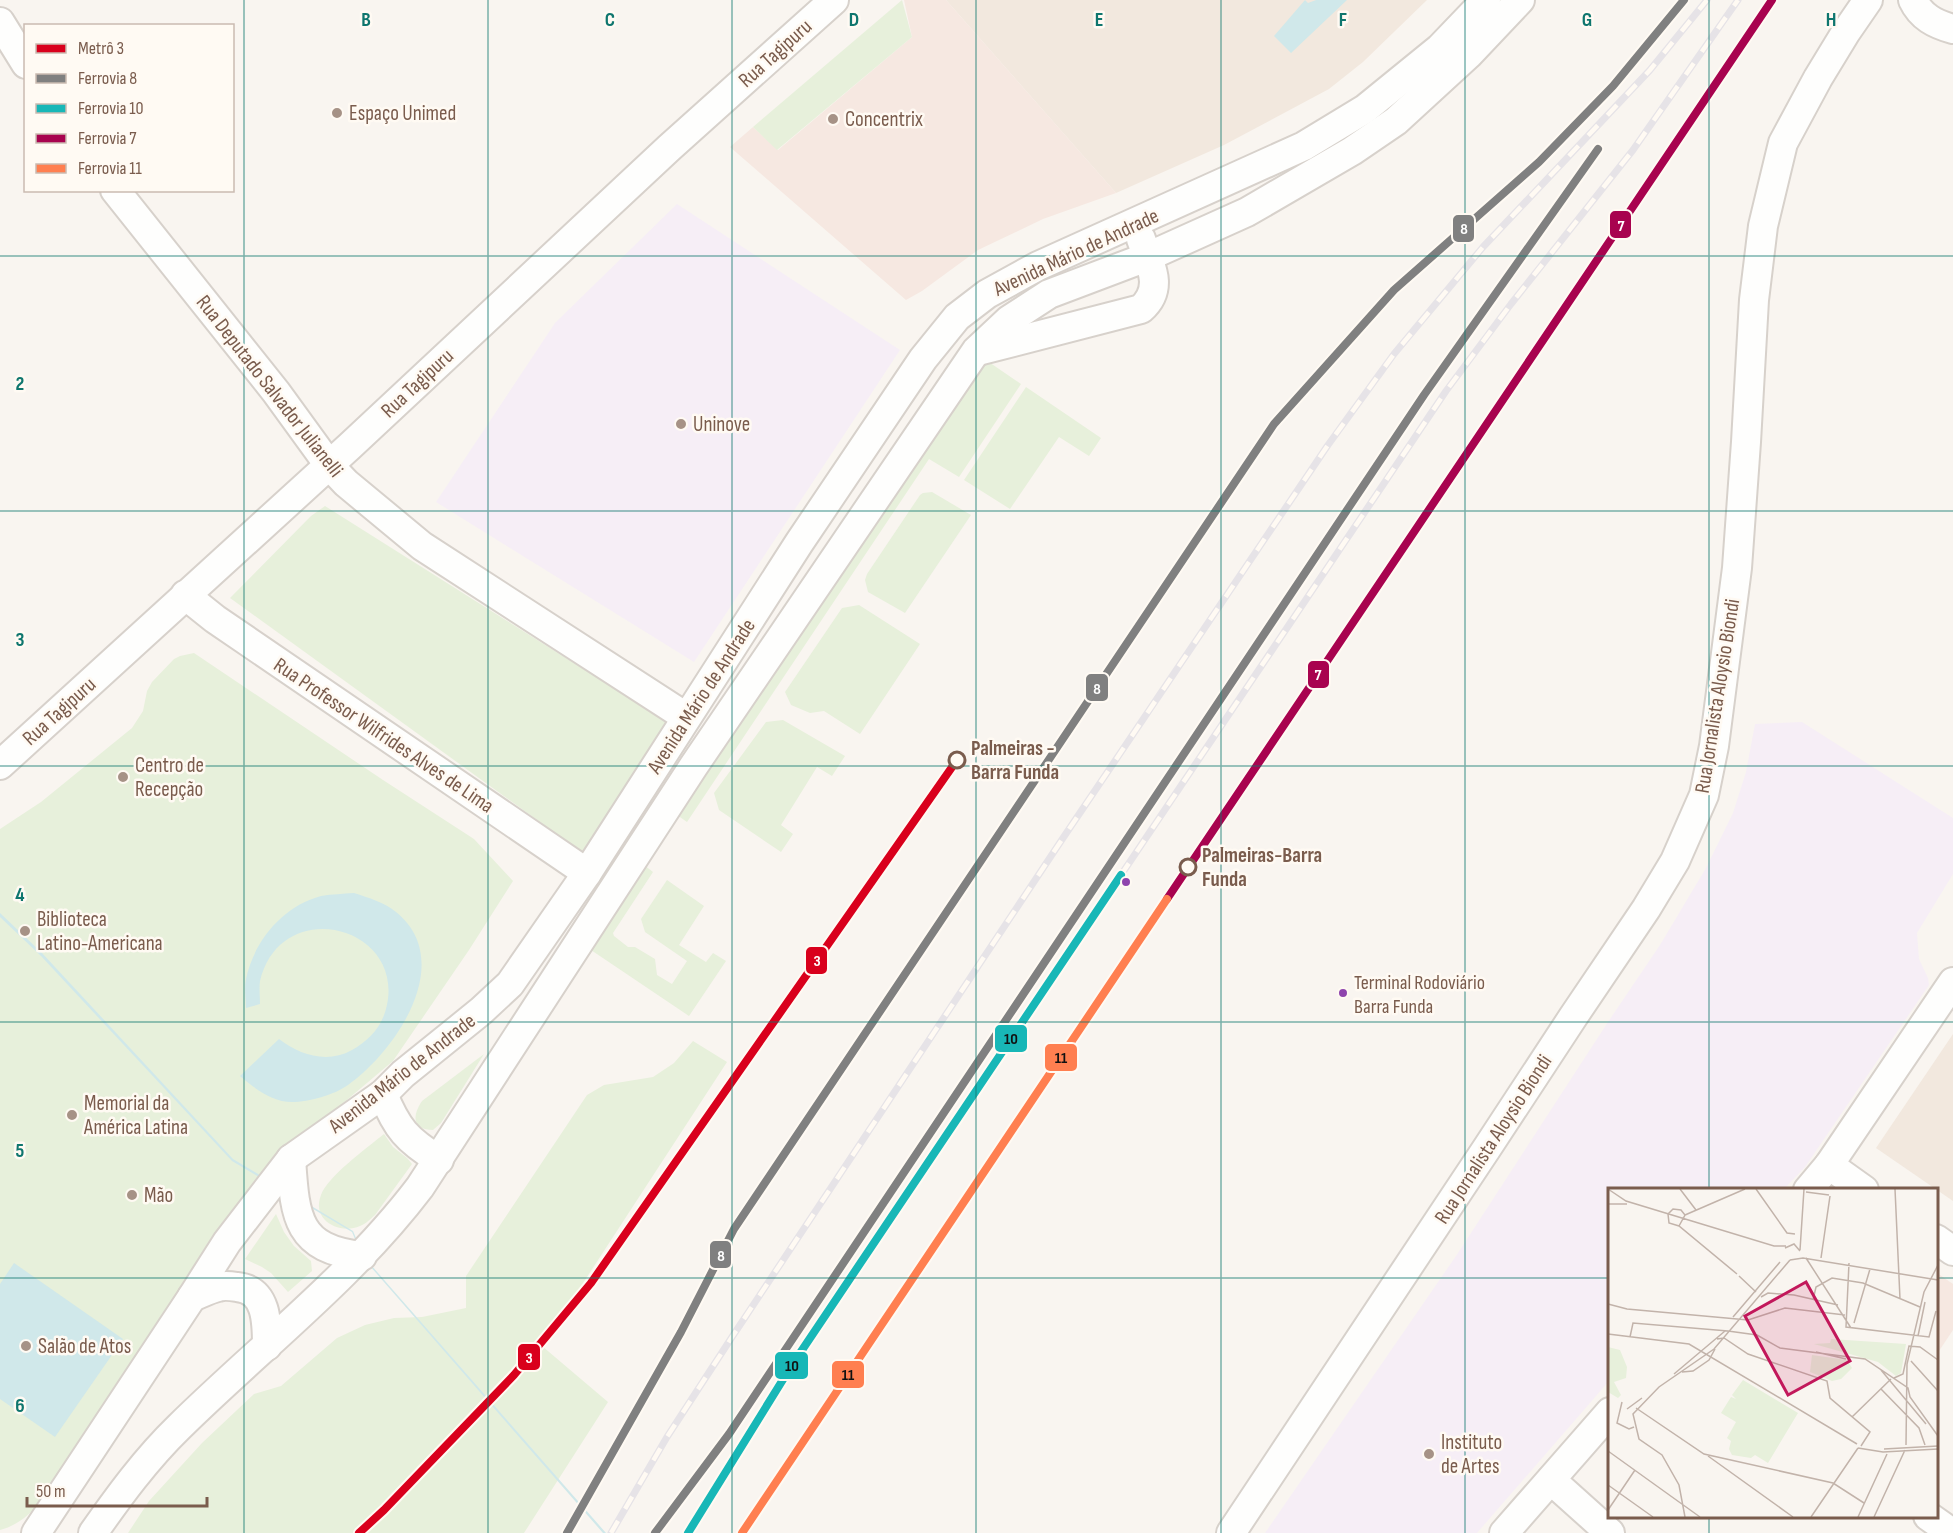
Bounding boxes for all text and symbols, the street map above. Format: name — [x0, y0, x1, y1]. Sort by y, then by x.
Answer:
text: B — [361, 8, 371, 32]
text: C — [605, 8, 615, 32]
text: D — [849, 8, 859, 32]
text: E — [1095, 8, 1103, 32]
text: F — [1339, 8, 1347, 32]
text: G — [1582, 8, 1592, 32]
text: H — [1826, 8, 1836, 32]
street label: Rua Tagipuru — [734, 14, 817, 93]
legend — [24, 24, 234, 192]
text: Metrô 3 — [78, 38, 124, 59]
text: Ferrovia 8 — [78, 68, 137, 89]
text: Ferrovia 10 — [78, 98, 144, 119]
place label: Espaço Unimed — [349, 101, 456, 126]
marker: Espaço Unimed — [330, 106, 344, 120]
place label: Concentrix — [845, 107, 923, 132]
marker: Concentrix — [826, 112, 840, 126]
text: Ferrovia 7 — [78, 128, 137, 149]
text: Ferrovia 11 — [78, 158, 143, 179]
street label: Avenida Mário de Andrade — [989, 203, 1163, 302]
line badge: 7 — [1609, 210, 1632, 239]
line badge: 8 — [1452, 214, 1475, 243]
text: 7 — [1618, 217, 1625, 236]
text: 8 — [1460, 220, 1468, 239]
street label: Rua Deputado Salvador Julianelli — [191, 290, 348, 482]
street label: Rua Tagipuru — [376, 344, 459, 423]
text: 2 — [16, 372, 24, 396]
place label: Uninove — [693, 412, 750, 437]
marker: Uninove — [674, 417, 688, 431]
street label: Rua Jornalista Aloysio Biondi — [1690, 597, 1745, 795]
street label: Avenida Mário de Andrade — [642, 614, 761, 779]
text: 3 — [16, 628, 25, 652]
street label: Rua Professor Wilfrides Alves de Lima — [269, 652, 498, 818]
line badge: 7 — [1307, 660, 1330, 689]
text: 7 — [1315, 666, 1322, 685]
street label: Rua Tagipuru — [18, 672, 101, 751]
line badge: 8 — [1085, 673, 1109, 702]
text: 8 — [1093, 680, 1101, 699]
place label: Palmeiras - Barra Funda — [971, 736, 1059, 785]
marker: Palmeiras - Barra Funda — [948, 751, 966, 769]
place label: Centro de Recepção — [135, 753, 204, 802]
marker: Centro de Recepção — [116, 770, 130, 784]
place label: Palmeiras-Barra Funda — [1202, 843, 1322, 892]
marker: Palmeiras-Barra Funda — [1179, 858, 1197, 876]
unlabelled marker — [1120, 876, 1132, 888]
text: 4 — [15, 883, 25, 907]
place label: Biblioteca Latino-Americana — [37, 907, 163, 956]
marker: Biblioteca Latino-Americana — [18, 924, 32, 938]
line badge: 3 — [805, 946, 828, 975]
text: 3 — [813, 952, 821, 971]
place label: Terminal Rodoviário Barra Funda — [1354, 971, 1485, 1019]
marker: Terminal Rodoviário Barra Funda — [1337, 987, 1349, 999]
street label: Avenida Mário de Andrade — [323, 1008, 481, 1139]
line badge: 10 — [994, 1024, 1028, 1053]
text: 10 — [1004, 1030, 1018, 1049]
line badge: 11 — [1044, 1043, 1078, 1072]
text: 11 — [1055, 1049, 1068, 1068]
street label: Rua Jornalista Aloysio Biondi — [1429, 1050, 1557, 1228]
place label: Memorial da América Latina — [83, 1091, 188, 1140]
marker: Memorial da América Latina — [65, 1108, 79, 1122]
text: 5 — [16, 1139, 25, 1163]
place label: Mão — [144, 1183, 173, 1208]
marker: Mão — [125, 1188, 139, 1202]
inset map — [1608, 1188, 1938, 1518]
line badge: 8 — [709, 1240, 732, 1269]
text: 8 — [717, 1247, 725, 1266]
place label: Salão de Atos — [38, 1334, 131, 1359]
marker: Salão de Atos — [19, 1339, 33, 1353]
line badge: 3 — [517, 1343, 541, 1371]
text: 3 — [525, 1349, 533, 1368]
line badge: 10 — [774, 1351, 809, 1380]
text: 10 — [785, 1357, 799, 1376]
line badge: 11 — [831, 1360, 865, 1389]
text: 11 — [842, 1366, 855, 1385]
text: 6 — [15, 1394, 25, 1418]
place label: Instituto de Artes — [1441, 1430, 1502, 1479]
marker: Instituto de Artes — [1422, 1447, 1436, 1461]
scale bar — [27, 1470, 207, 1508]
text: 50 m — [36, 1481, 66, 1502]

